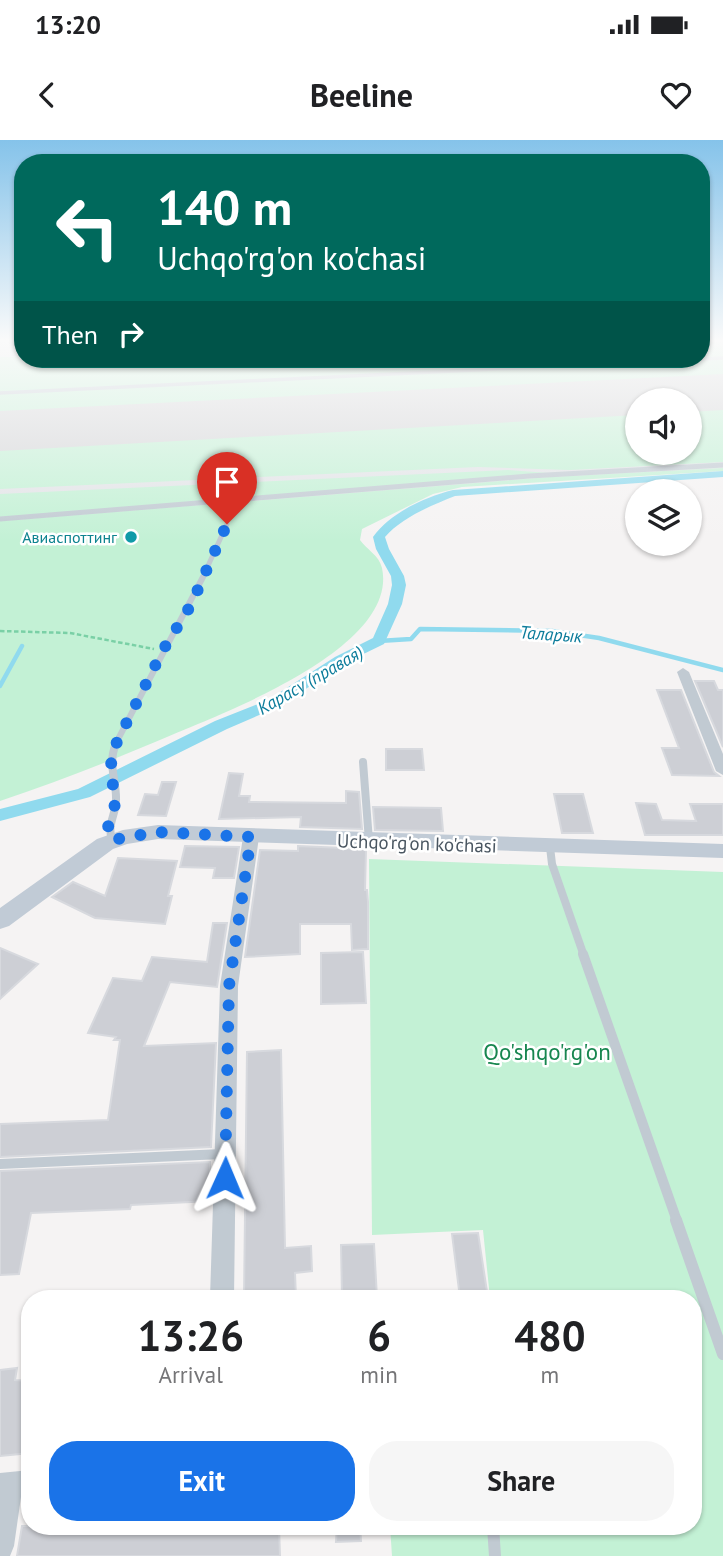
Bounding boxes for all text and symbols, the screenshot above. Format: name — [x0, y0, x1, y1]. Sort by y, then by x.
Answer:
text: 13:20 — [35, 8, 101, 41]
text: Beeline — [310, 74, 413, 116]
icon: back — [28, 76, 66, 114]
icon: heart — [657, 76, 695, 114]
text: 140 m — [157, 175, 292, 239]
icon: left — [42, 182, 133, 273]
text: Uchqo'rg'on ko'chasi — [157, 237, 426, 279]
icon: right — [112, 315, 150, 353]
text: Then — [42, 318, 98, 351]
map controls — [625, 388, 702, 556]
button: sound — [625, 388, 702, 465]
pin — [197, 452, 257, 524]
icon: arrive — [208, 463, 246, 501]
button: layers — [625, 479, 702, 556]
place label: Авиаспоттинг — [22, 527, 117, 547]
marker: Авиаспоттинг — [123, 529, 139, 545]
water label: Таларык — [519, 620, 584, 648]
water label: Карасу (правая) — [253, 640, 367, 720]
street label: Uchqo'rg'on ko'chasi — [337, 828, 497, 858]
park label: Qo'shqo'rg'on — [483, 1037, 611, 1066]
position arrow — [188, 1141, 262, 1215]
text: 13:26 — [137, 1308, 244, 1363]
text: 6 — [367, 1308, 391, 1363]
text: 480 — [514, 1308, 586, 1363]
text: Arrival — [158, 1360, 223, 1389]
text: min — [360, 1360, 398, 1389]
text: m — [541, 1360, 559, 1389]
button: Exit — [49, 1441, 355, 1521]
button: Share — [369, 1441, 674, 1521]

